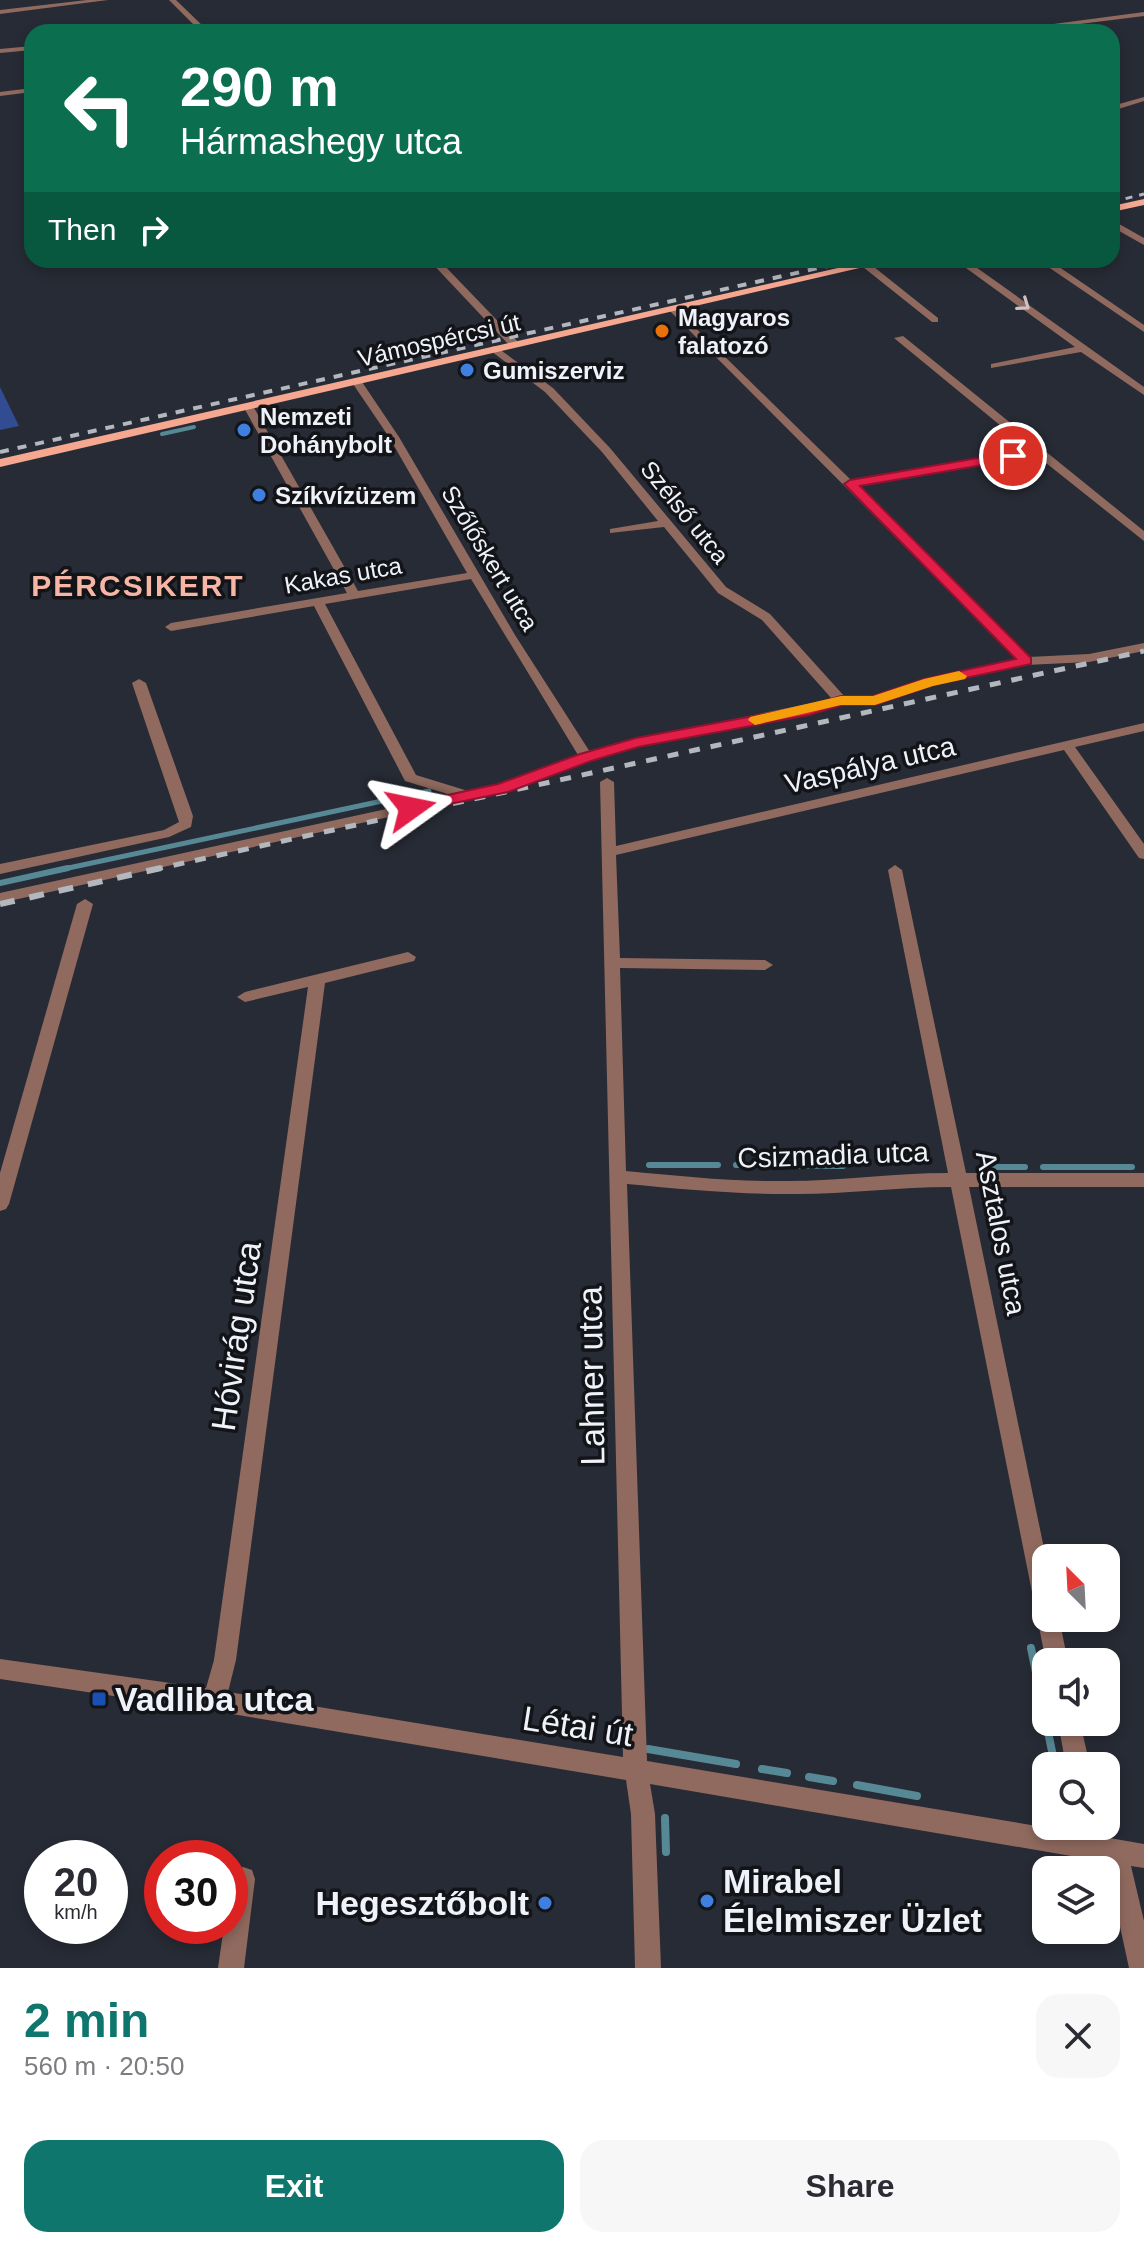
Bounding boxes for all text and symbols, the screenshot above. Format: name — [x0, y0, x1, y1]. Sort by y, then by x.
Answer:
text: 290 m — [180, 55, 339, 118]
icon: left — [48, 56, 152, 160]
text: Hármashegy utca — [180, 121, 462, 162]
icon: right — [132, 208, 176, 252]
text: Then — [48, 213, 116, 246]
one-way arrow — [1015, 295, 1029, 310]
place label: Magyaros falatozó — [678, 304, 790, 359]
street label: Vámospércsi út — [355, 308, 523, 372]
marker: Magyaros falatozó — [653, 322, 671, 340]
place label: Gumiszerviz — [483, 357, 624, 384]
marker: Gumiszerviz — [458, 361, 476, 379]
place label: Nemzeti Dohánybolt — [260, 403, 392, 458]
marker: Nemzeti Dohánybolt — [235, 421, 253, 439]
pin — [979, 422, 1047, 490]
icon: arrive — [991, 434, 1035, 478]
street label: Szélső utca — [635, 455, 735, 569]
street label: Szőlőskert utca — [436, 481, 544, 636]
place label: Szíkvízüzem — [275, 482, 416, 509]
marker: Szíkvízüzem — [250, 486, 268, 504]
street label: Kakas utca — [282, 551, 404, 599]
district label: PÉRCSIKERT — [31, 569, 245, 602]
street label: Vaspálya utca — [782, 730, 959, 800]
position arrow — [369, 766, 453, 850]
street label: Csizmadia utca — [737, 1136, 930, 1174]
street label: Asztalos utca — [970, 1148, 1032, 1318]
street label: Hóvirág utca — [204, 1239, 268, 1433]
street label: Lahner utca — [570, 1286, 612, 1466]
north arrow — [1032, 1544, 1120, 1632]
map controls — [1032, 1544, 1120, 1944]
button: sound — [1032, 1648, 1120, 1736]
place label: Vadliba utca — [115, 1680, 314, 1718]
marker: Vadliba utca — [90, 1690, 108, 1708]
street label: Létai út — [520, 1699, 637, 1754]
button: search — [1032, 1752, 1120, 1840]
speed limit sign: 30 — [144, 1840, 248, 1944]
button: layers — [1032, 1856, 1120, 1944]
text: 20 — [54, 1860, 98, 1904]
place label: Mirabel Élelmiszer Üzlet — [723, 1862, 982, 1939]
place label: Hegesztőbolt — [316, 1884, 529, 1922]
marker: Mirabel Élelmiszer Üzlet — [698, 1892, 716, 1910]
marker: Hegesztőbolt — [536, 1894, 554, 1912]
text: km/h — [54, 1901, 98, 1923]
text: 2 min — [24, 1994, 149, 2047]
button: close — [1036, 1994, 1120, 2078]
text: 560 m · 20:50 — [24, 2051, 184, 2081]
button: Exit — [24, 2140, 564, 2232]
button: Share — [580, 2140, 1120, 2232]

